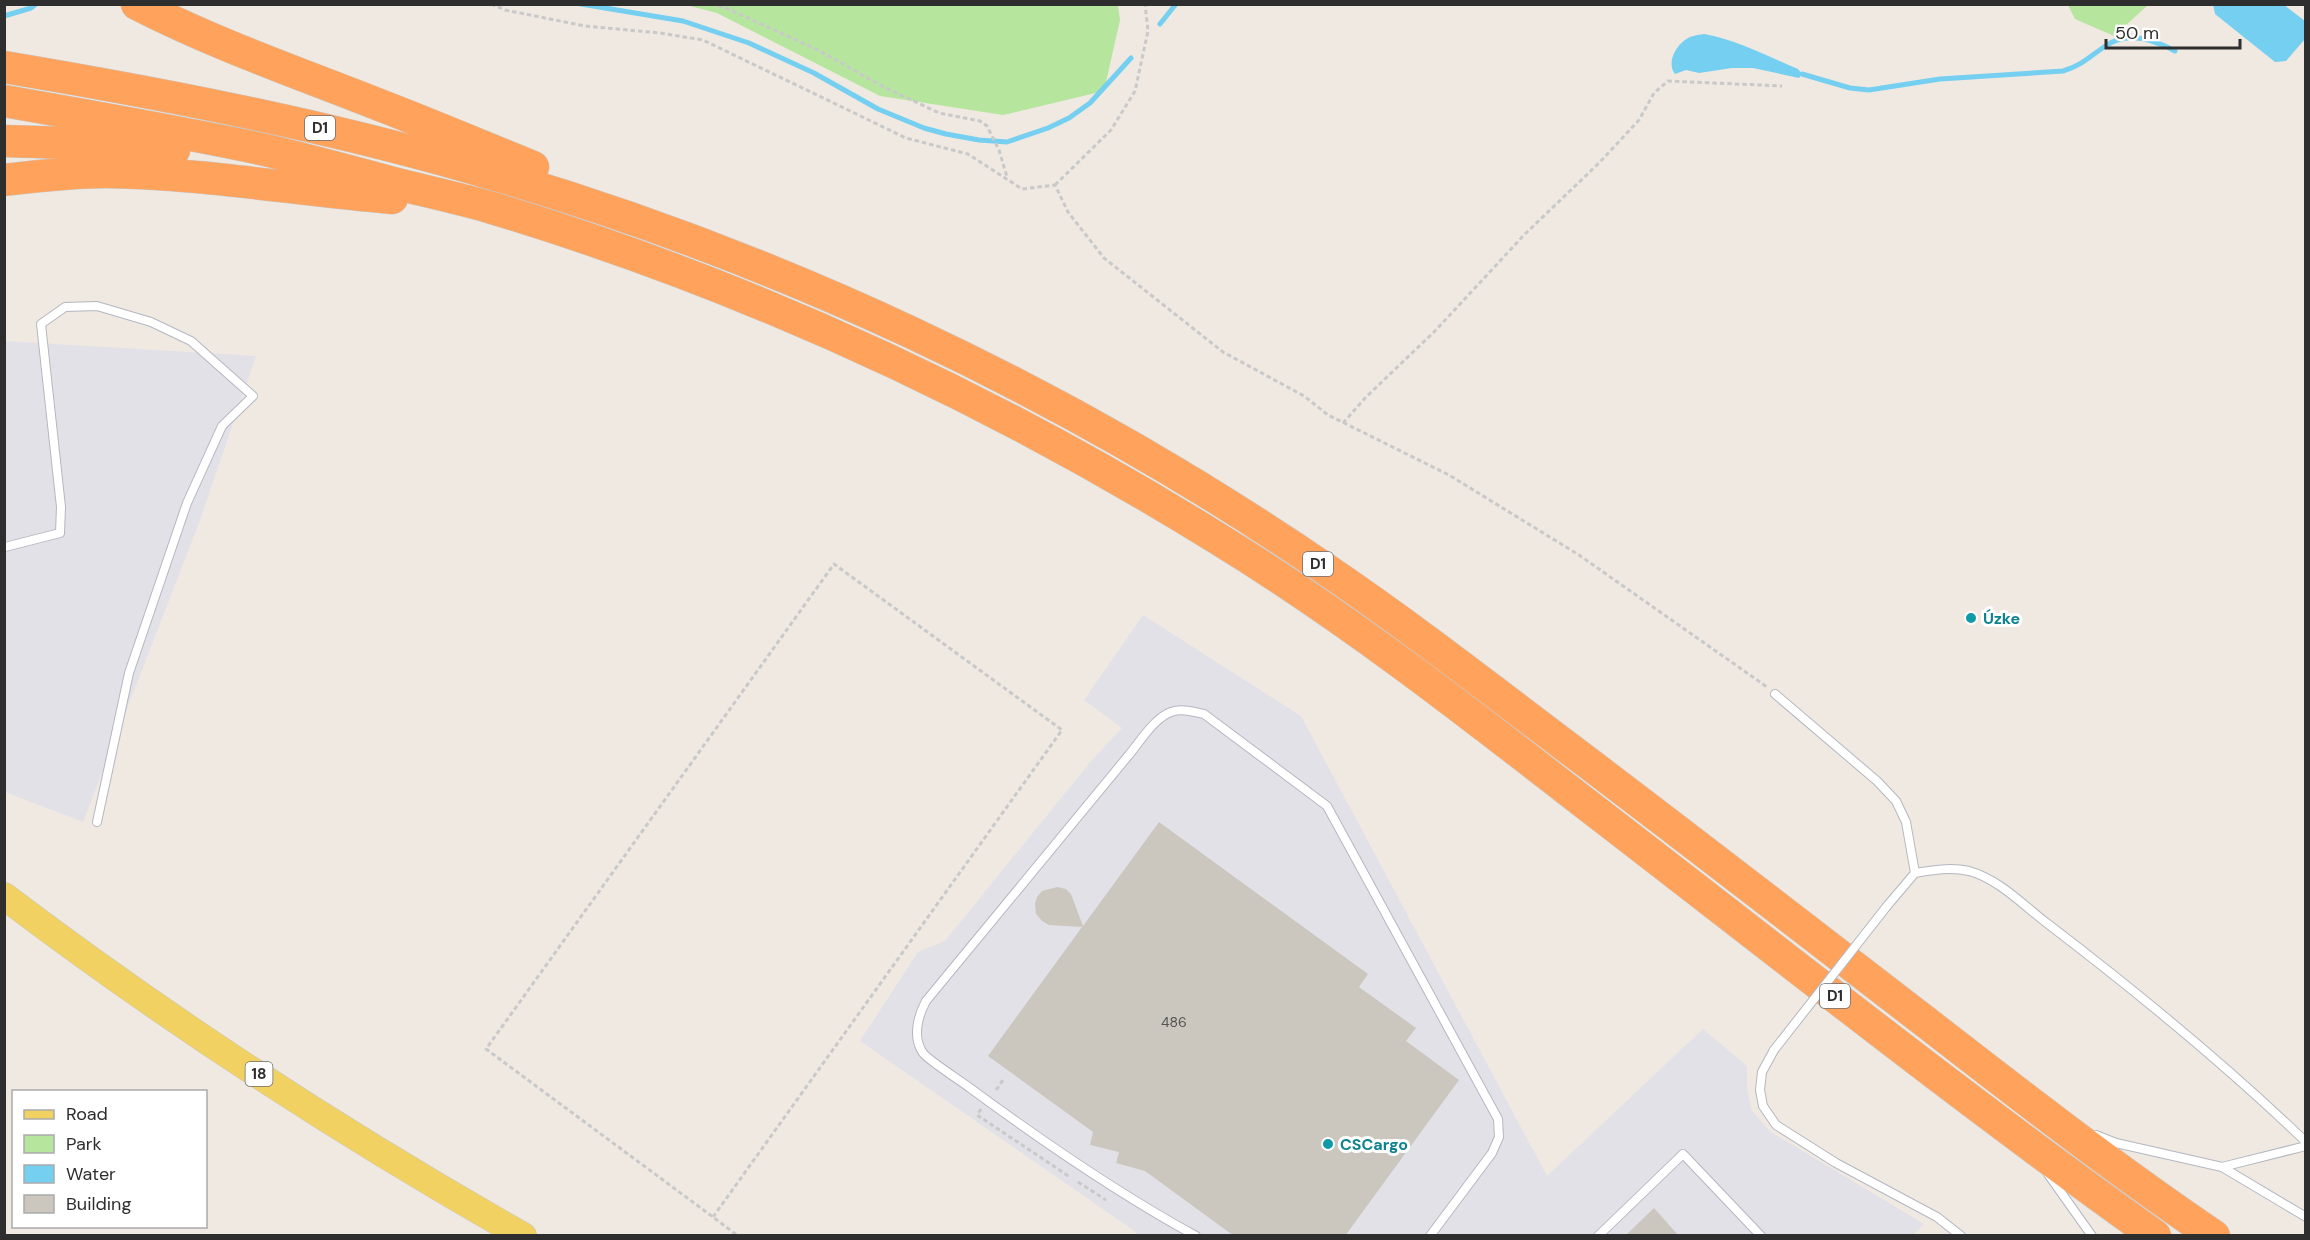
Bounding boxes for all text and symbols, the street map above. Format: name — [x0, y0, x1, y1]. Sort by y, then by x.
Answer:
scale bar — [2106, 12, 2240, 50]
text: 50 m — [2115, 21, 2159, 45]
road number: D1 — [305, 116, 335, 140]
road number: D1 — [1303, 552, 1333, 576]
place label: Úzke — [1983, 608, 2020, 629]
marker: Úzke — [1964, 611, 1978, 625]
road number: D1 — [1820, 984, 1850, 1008]
house number: 486 — [1161, 1013, 1187, 1031]
road number: 18 — [246, 1062, 272, 1086]
legend — [12, 1090, 207, 1228]
text: Road — [66, 1102, 108, 1126]
text: Park — [66, 1132, 102, 1156]
place label: CSCargo — [1340, 1134, 1408, 1155]
marker: CSCargo — [1321, 1137, 1335, 1151]
text: Water — [66, 1162, 116, 1186]
text: Building — [66, 1192, 131, 1216]

